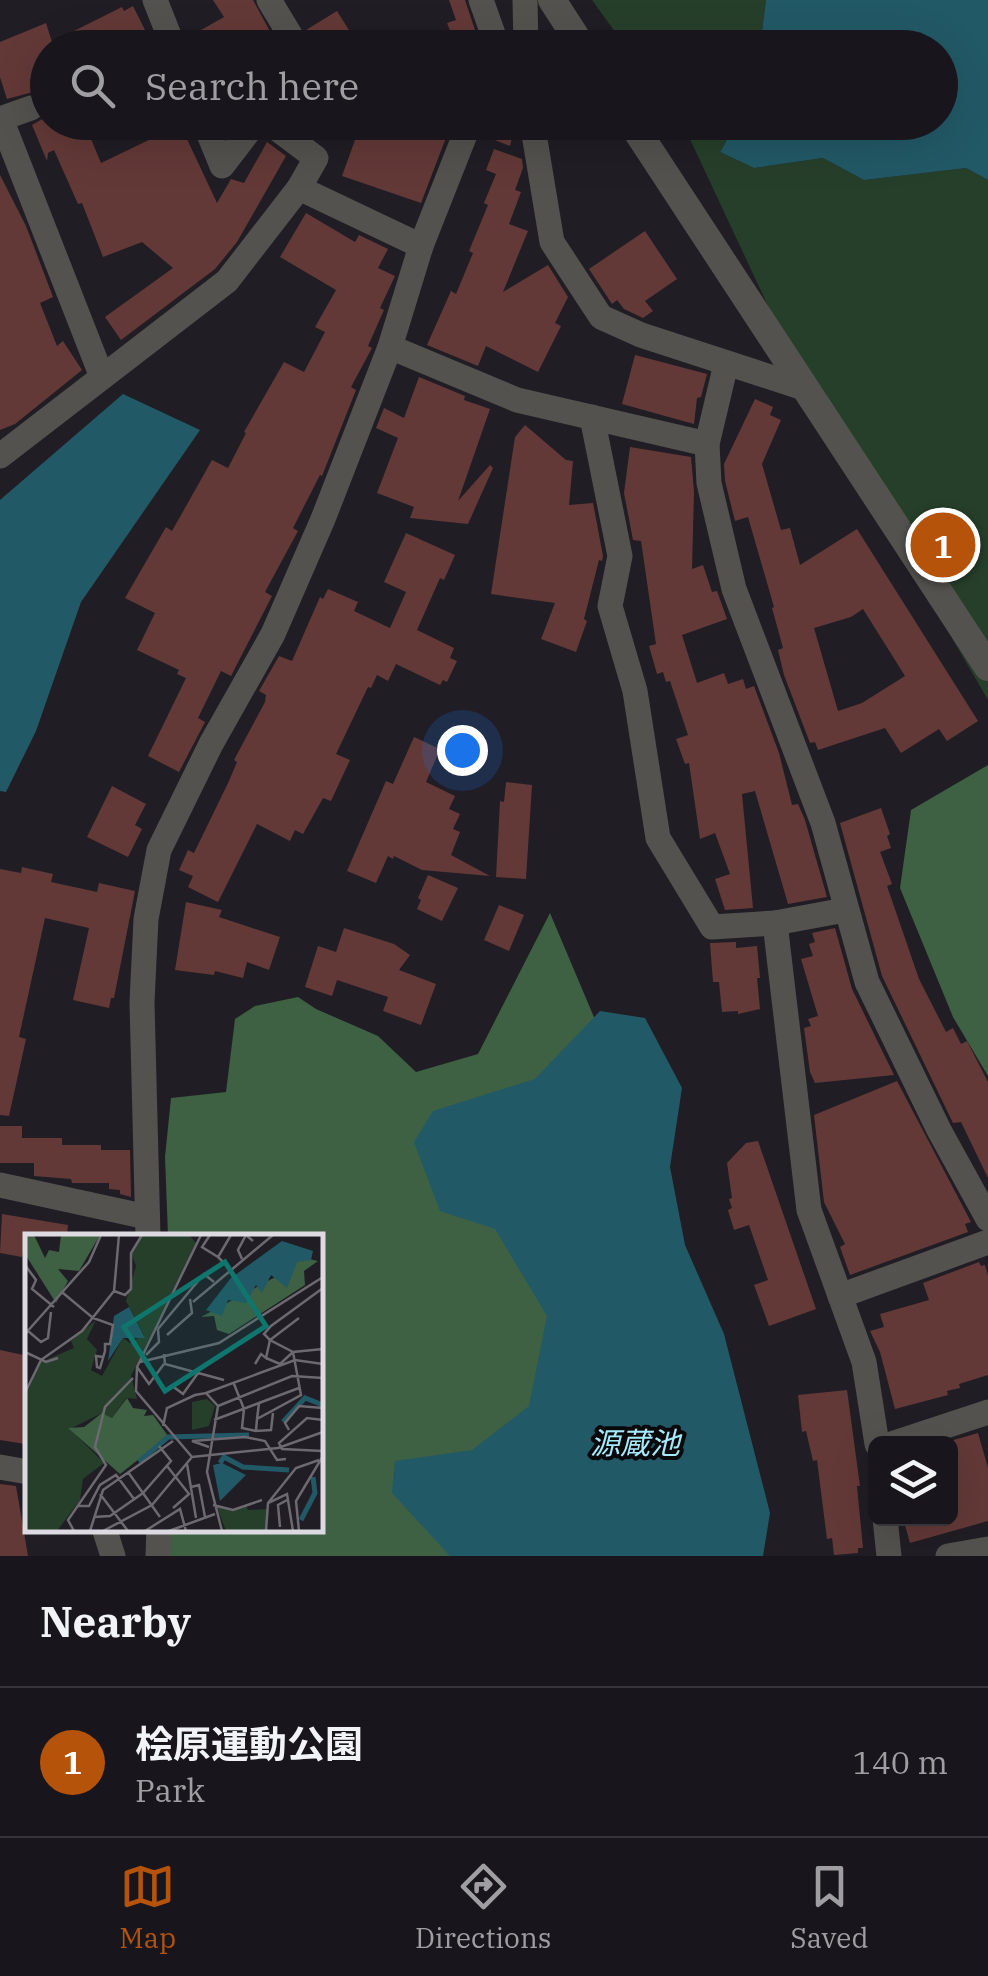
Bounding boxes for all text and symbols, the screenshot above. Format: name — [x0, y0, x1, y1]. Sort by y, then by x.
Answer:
search box — [30, 30, 958, 140]
icon: search — [65, 58, 120, 113]
text: Search here — [145, 61, 359, 110]
pin: 1 — [910, 508, 976, 582]
your location — [437, 725, 488, 776]
inset map — [25, 1234, 322, 1531]
water label: 源蔵池 — [590, 1423, 683, 1462]
map controls — [868, 1436, 958, 1526]
button: layers — [868, 1436, 958, 1526]
text: Nearby — [40, 1594, 191, 1649]
text: 桧原運動公園 — [135, 1719, 363, 1768]
text: 1 — [63, 1741, 82, 1783]
text: 140 m — [852, 1741, 948, 1783]
text: Park — [135, 1769, 205, 1811]
tab: Map — [119, 1859, 176, 1956]
tab: Directions — [415, 1859, 551, 1956]
tab: Saved — [790, 1859, 869, 1956]

